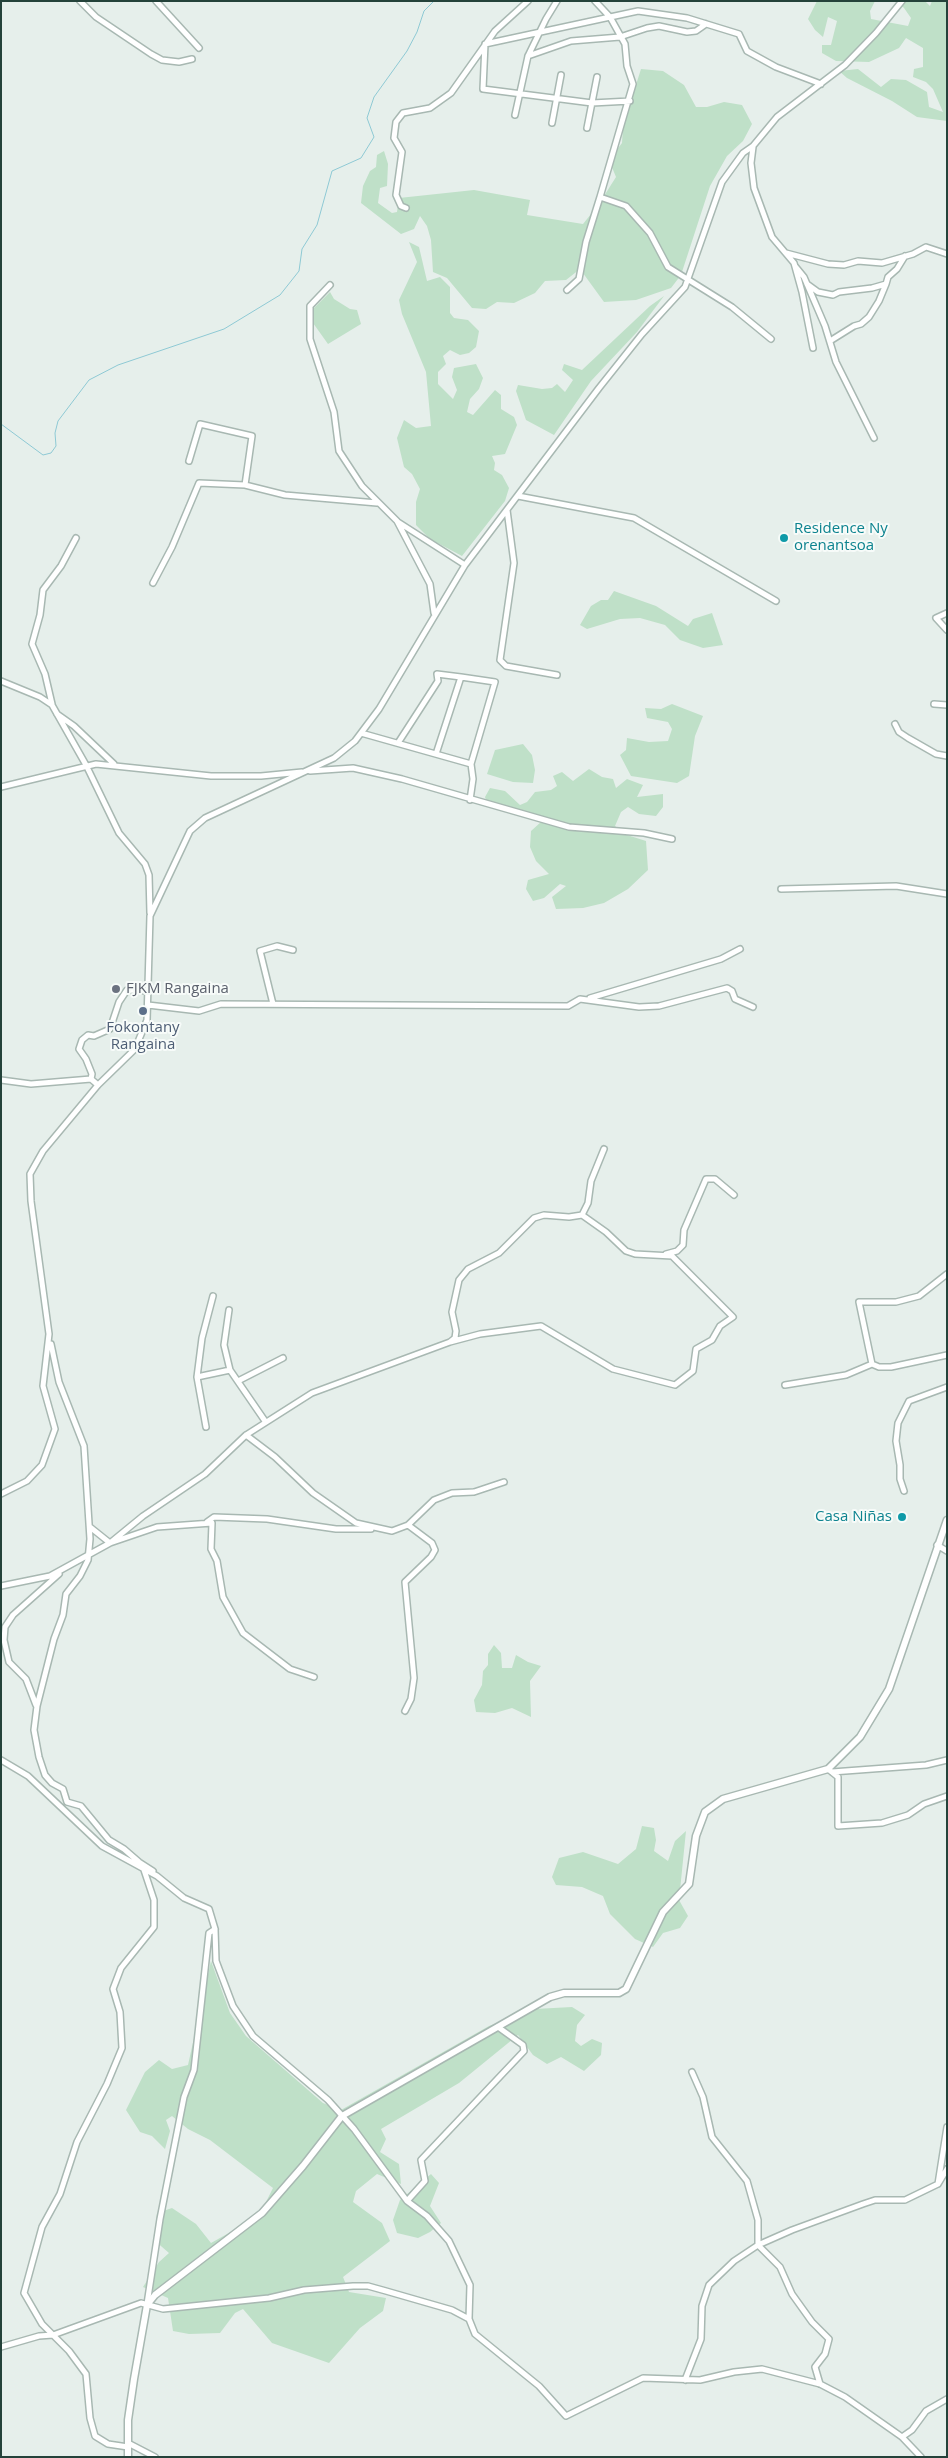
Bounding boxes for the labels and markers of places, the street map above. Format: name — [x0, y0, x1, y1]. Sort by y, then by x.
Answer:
place label: Residence Ny orenantsoa — [794, 520, 888, 555]
marker: Residence Ny orenantsoa — [778, 532, 790, 544]
place label: FJKM Rangaina — [126, 980, 229, 998]
marker: FJKM Rangaina — [110, 983, 122, 995]
marker: Fokontany Rangaina — [137, 1005, 149, 1017]
place label: Fokontany Rangaina — [106, 1019, 180, 1054]
place label: Casa Niñas — [815, 1508, 892, 1526]
marker: Casa Niñas — [896, 1511, 908, 1523]

